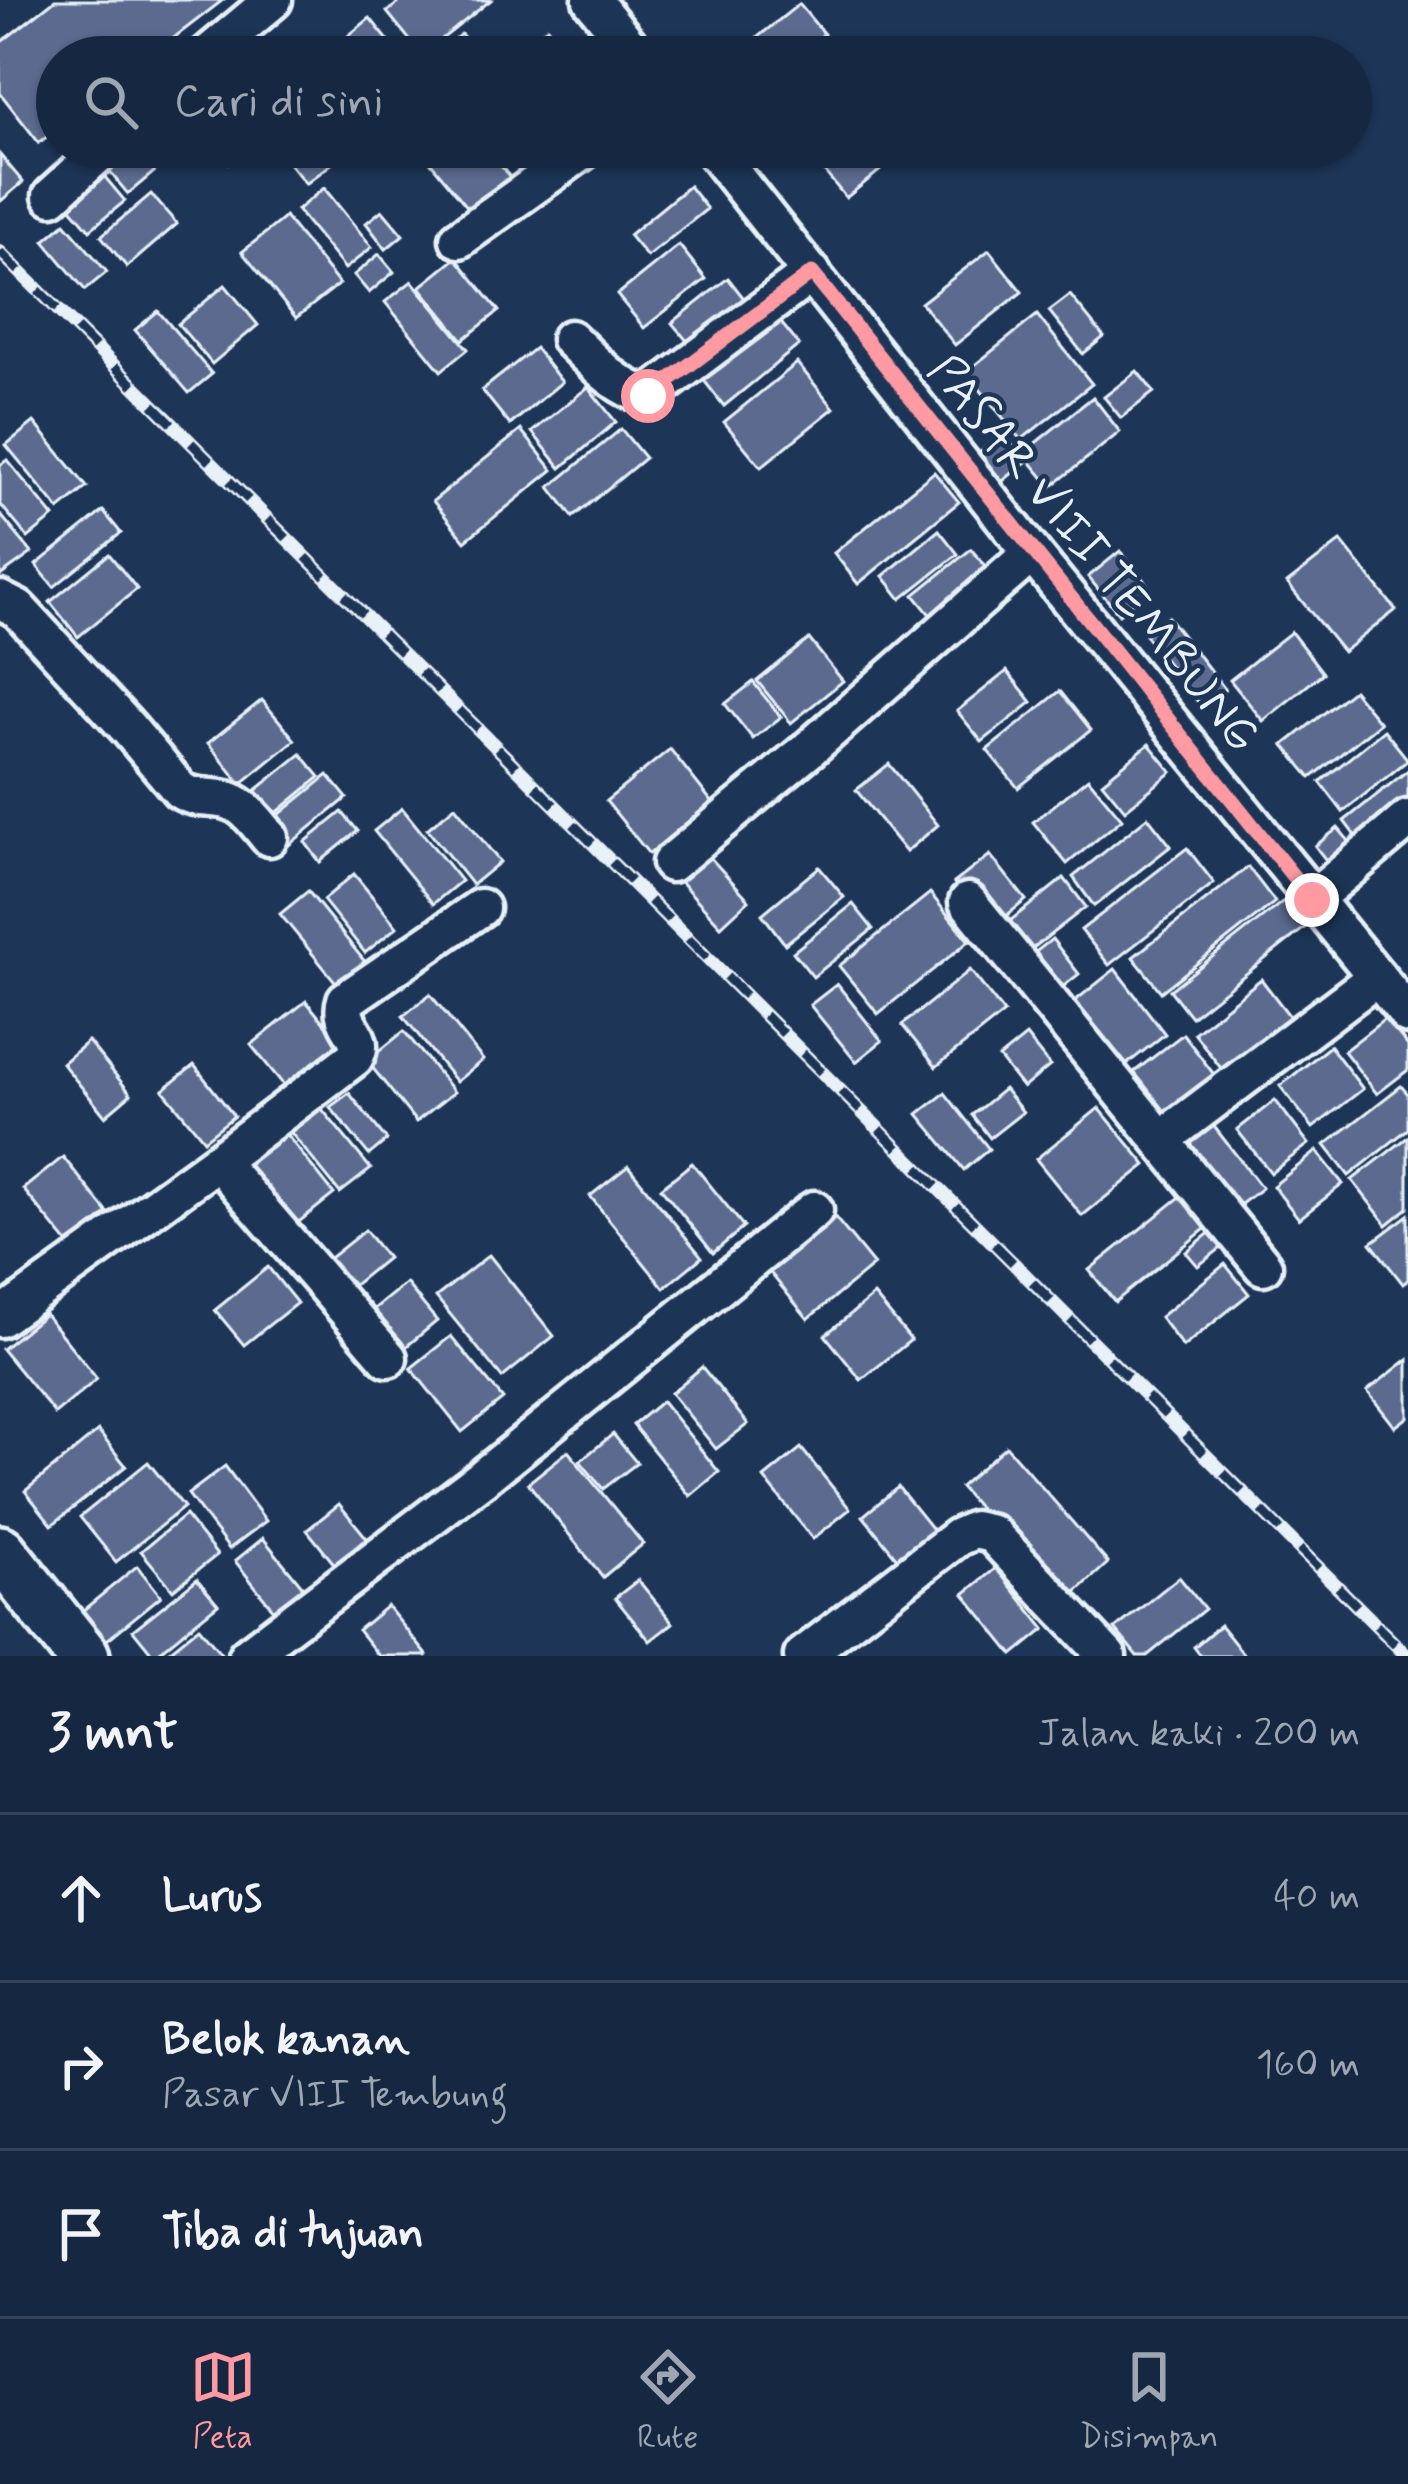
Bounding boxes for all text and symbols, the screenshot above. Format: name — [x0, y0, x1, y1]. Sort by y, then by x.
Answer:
search box — [36, 36, 1372, 168]
icon: search — [78, 69, 144, 135]
text: Cari di sini — [174, 73, 383, 132]
street label: PASAR VIII TEMBUNG — [912, 342, 1272, 766]
route start — [621, 369, 675, 423]
route end — [1285, 873, 1339, 927]
text: 3 mnt — [48, 1701, 178, 1767]
text: Jalan kaki · 200 m — [1038, 1709, 1360, 1760]
icon: ahead — [48, 1865, 114, 1931]
text: Lurus — [162, 1868, 262, 1927]
text: 40 m — [1273, 1872, 1360, 1923]
text: Belok kanan — [162, 2011, 410, 2070]
icon: right — [48, 2033, 114, 2099]
text: 160 m — [1256, 2040, 1360, 2091]
text: Pasar VIII Tembung — [162, 2070, 508, 2121]
icon: arrive — [48, 2201, 114, 2267]
text: Tiba di tujuan — [162, 2204, 424, 2263]
tab: Peta — [190, 2344, 256, 2460]
tab: Rute — [635, 2344, 701, 2460]
tab: Disimpan — [1080, 2344, 1218, 2460]

